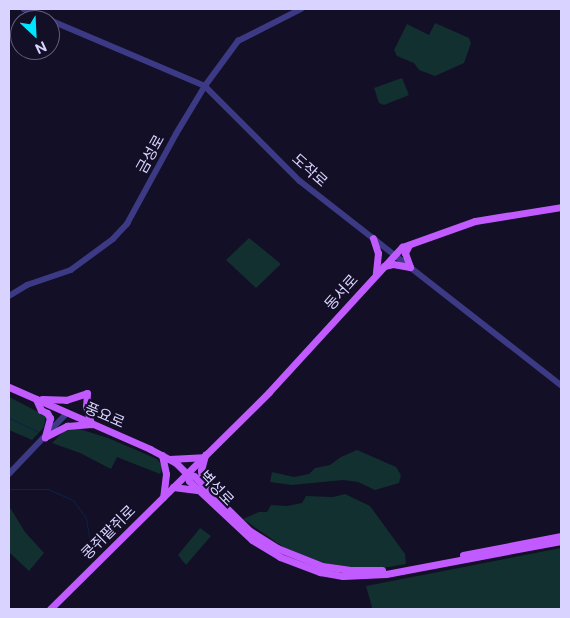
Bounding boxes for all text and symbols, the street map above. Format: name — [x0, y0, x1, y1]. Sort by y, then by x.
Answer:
north arrow — [10, 10, 60, 60]
text: N — [33, 38, 49, 57]
street label: 금성로 — [132, 132, 168, 176]
street label: 도작로 — [289, 149, 331, 191]
street label: 동서로 — [320, 271, 362, 313]
street label: 풍요로 — [82, 399, 128, 431]
street label: 벽성로 — [196, 467, 238, 509]
street label: 콩쥐팥쥐로 — [77, 501, 139, 563]

